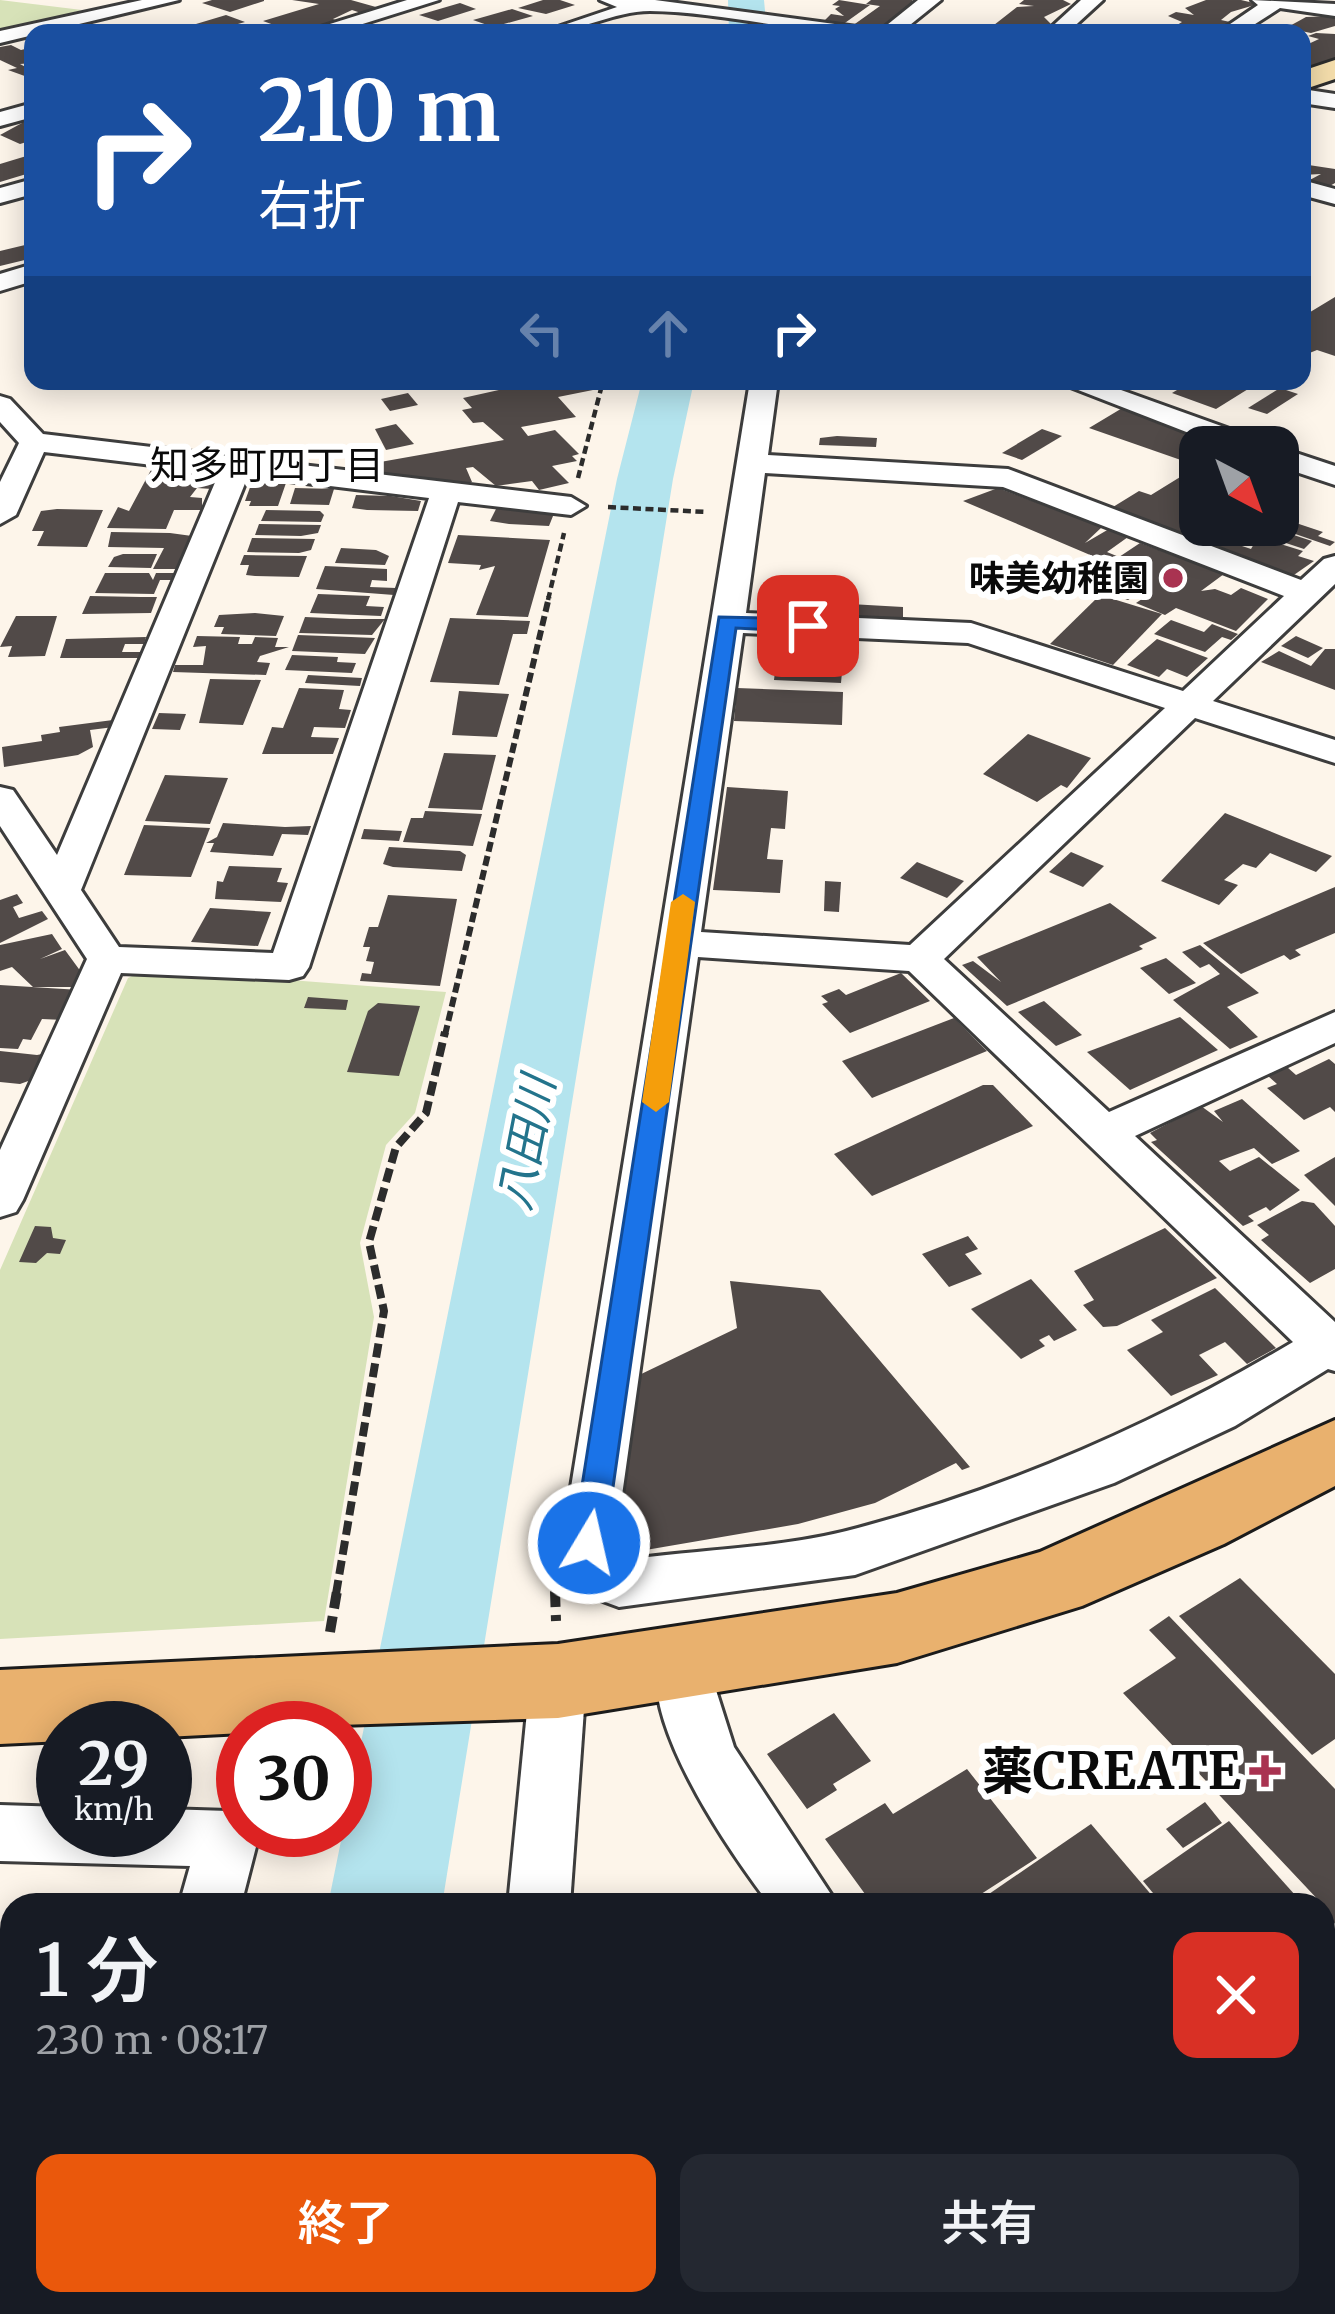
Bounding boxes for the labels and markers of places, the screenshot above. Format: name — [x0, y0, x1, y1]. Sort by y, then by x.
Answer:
place label: 味美幼稚園 — [969, 556, 1149, 601]
marker: 味美幼稚園 — [1160, 565, 1186, 591]
pin — [757, 575, 859, 677]
place label: 薬CREATE — [982, 1739, 1241, 1803]
marker: 薬CREATE — [1252, 1758, 1278, 1784]

